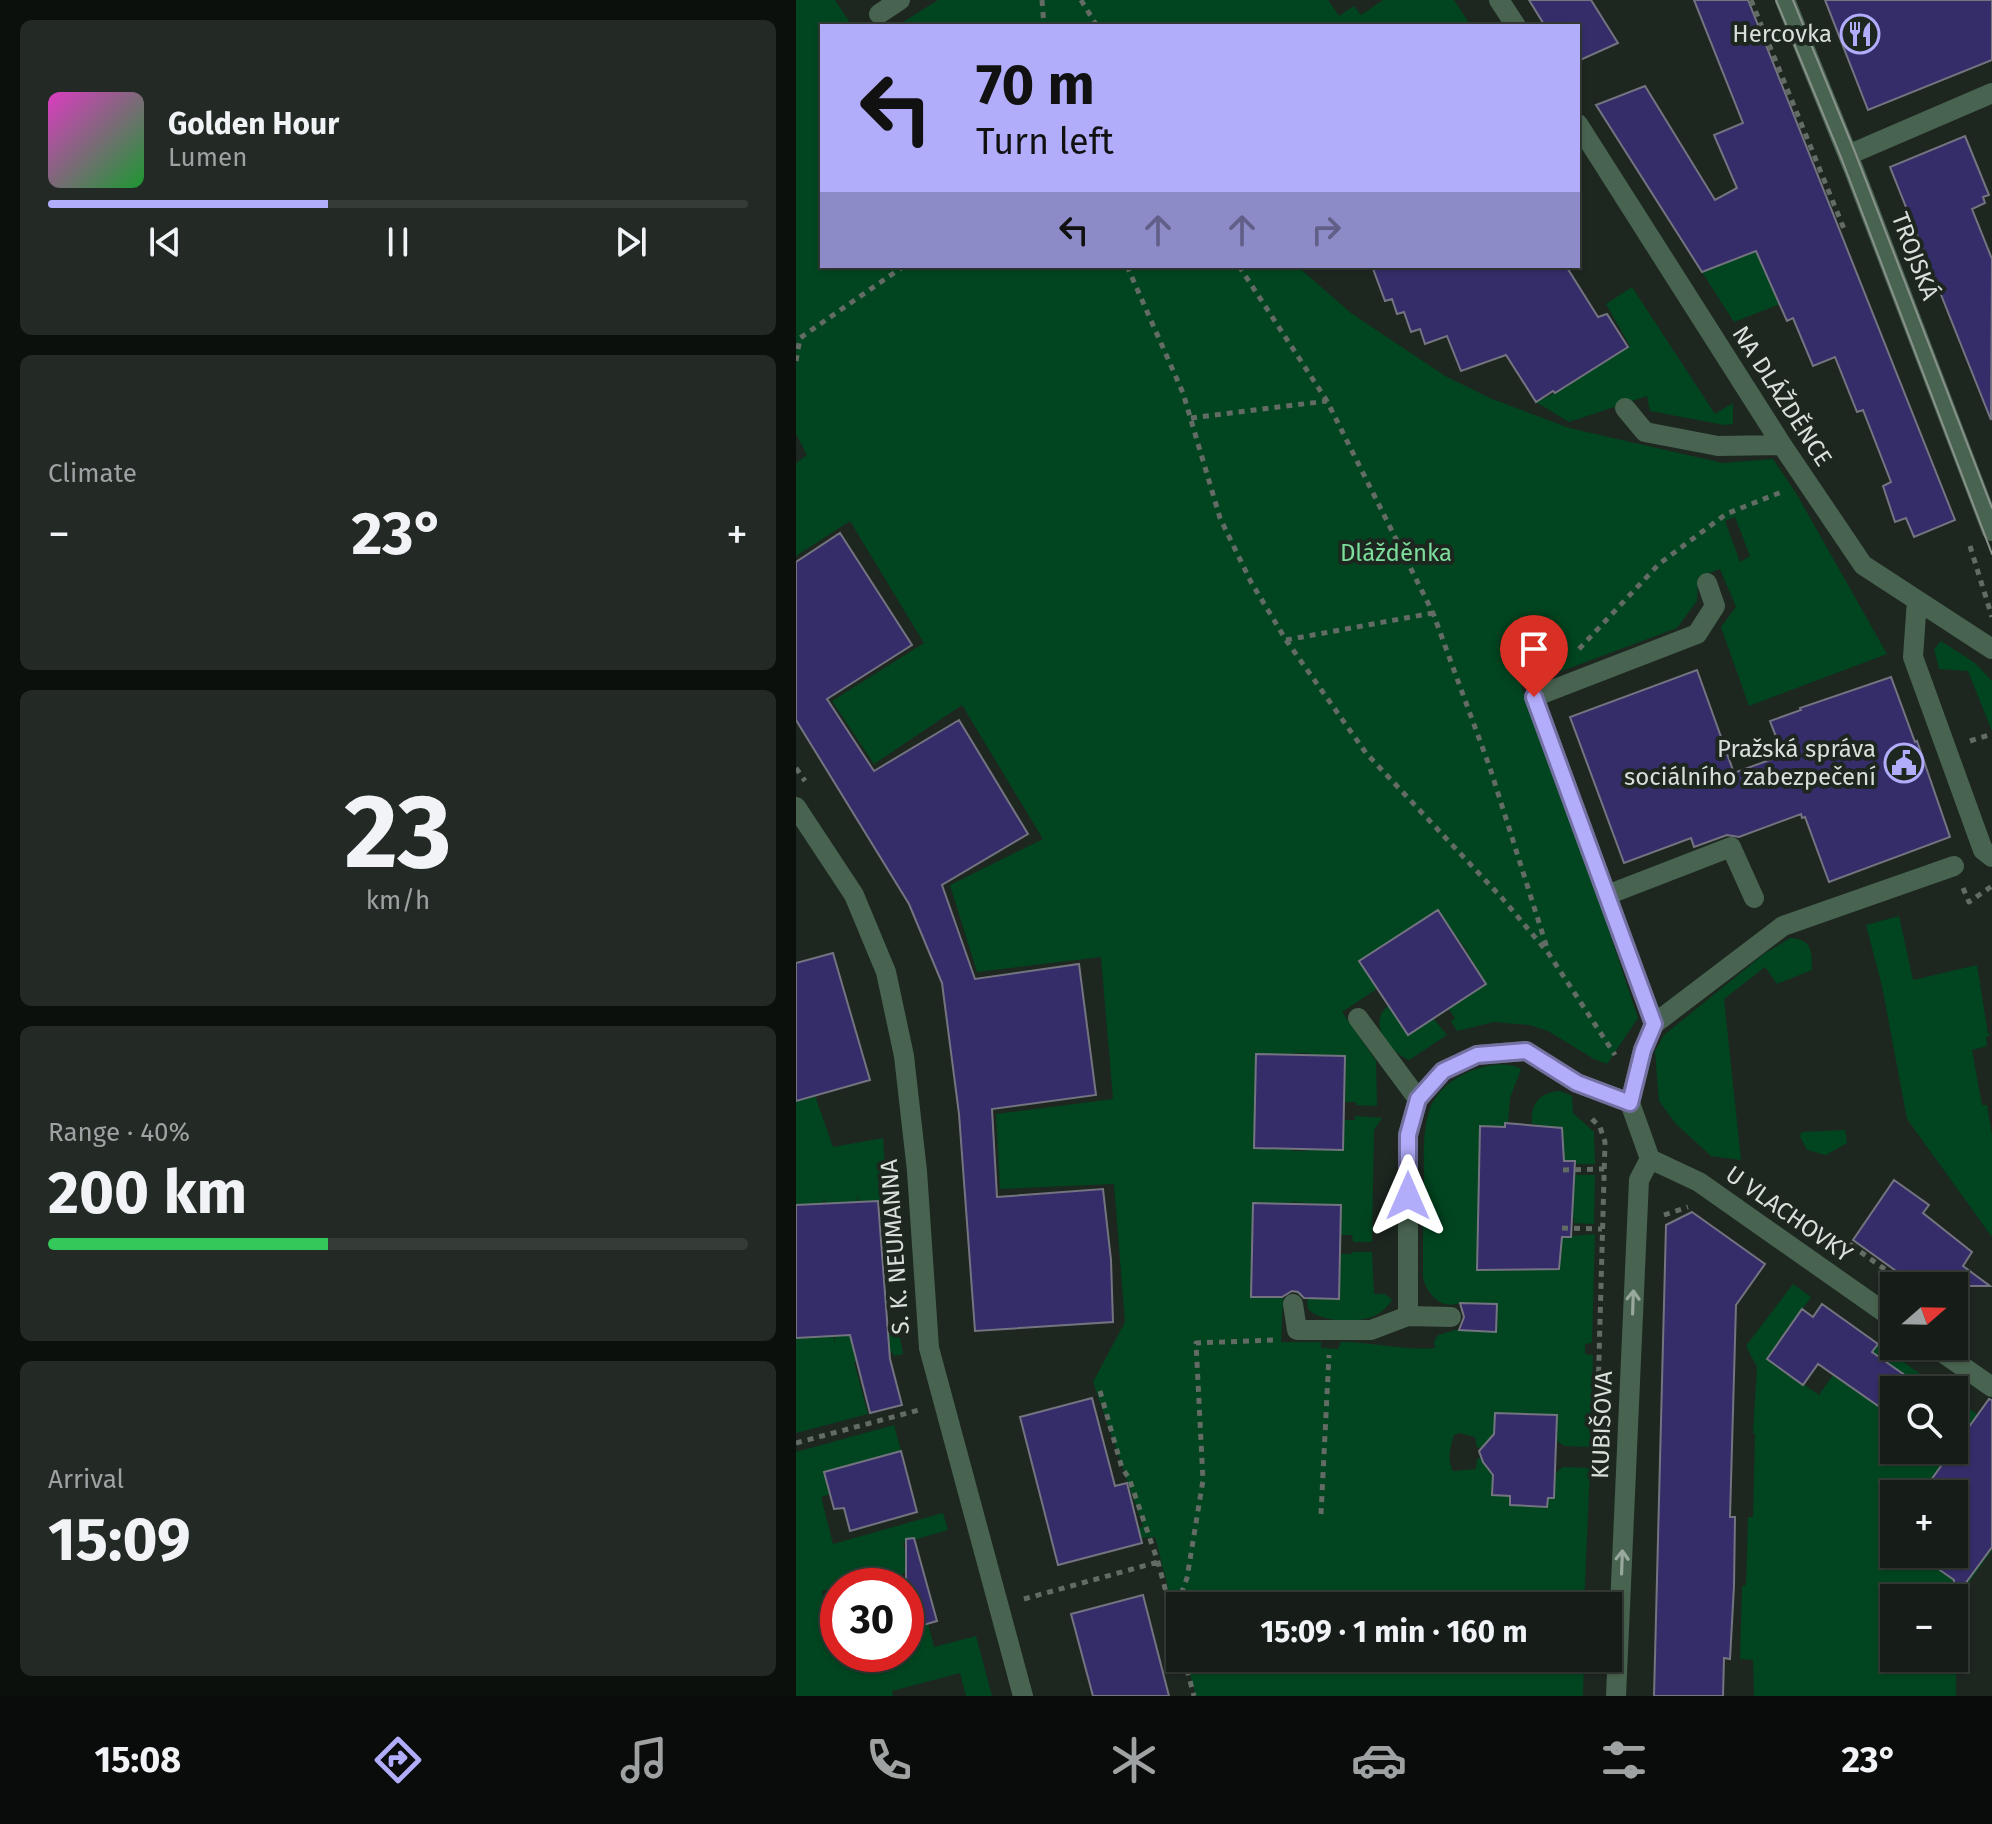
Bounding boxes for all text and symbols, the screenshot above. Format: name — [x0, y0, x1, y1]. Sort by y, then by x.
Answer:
restaurant icon: Hercovka — [1839, 13, 1881, 55]
place label: Hercovka — [1732, 20, 1832, 48]
text: 70 m — [976, 52, 1095, 119]
icon: left — [844, 56, 948, 160]
text: Golden Hour — [168, 106, 339, 142]
text: Turn left — [976, 120, 1114, 164]
text: Lumen — [168, 142, 247, 173]
icon: left — [1052, 208, 1096, 252]
icon: ahead — [1136, 208, 1180, 252]
icon: ahead — [1220, 208, 1264, 252]
icon: right — [1304, 208, 1348, 252]
street label: TROJSKÁ — [1886, 208, 1945, 304]
icon: previous — [143, 220, 187, 264]
icon: pause — [376, 220, 420, 264]
icon: next — [609, 220, 653, 264]
street label: NA DLÁŽDĚNCE — [1726, 320, 1838, 471]
text: Climate — [48, 458, 137, 489]
text: 23° — [351, 498, 445, 570]
text: − — [48, 508, 70, 561]
text: + — [726, 508, 748, 561]
park label: Dlážděnka — [1340, 539, 1452, 567]
pin — [1500, 615, 1568, 697]
icon: arrive — [1512, 627, 1556, 671]
place label: Pražská správa sociálního zabezpečení — [1624, 735, 1876, 791]
public building icon: Pražská správa sociálního zabezpečení — [1883, 742, 1925, 784]
text: 23 — [344, 770, 452, 895]
text: km/h — [366, 885, 430, 916]
text: Range · 40% — [48, 1117, 190, 1148]
position arrow — [1366, 1154, 1450, 1238]
text: 200 km — [48, 1157, 247, 1229]
street label: S. K. NEUMANNA — [875, 1158, 915, 1336]
street label: U VLACHOVKY — [1720, 1160, 1858, 1268]
north arrow — [1880, 1272, 1968, 1360]
map controls — [1880, 1272, 1968, 1672]
one-way arrow — [1626, 1289, 1641, 1316]
street label: KUBIŠOVA — [1585, 1370, 1618, 1479]
button: search — [1880, 1376, 1968, 1464]
text: Arrival — [48, 1464, 124, 1495]
button: + — [1880, 1480, 1968, 1568]
text: 15:09 — [48, 1504, 191, 1576]
one-way arrow — [1615, 1549, 1630, 1576]
speed limit sign: 30 — [820, 1568, 924, 1672]
button: − — [1880, 1584, 1968, 1672]
text: 15:09 · 1 min · 160 m — [1260, 1614, 1528, 1650]
icon: directions — [370, 1732, 426, 1788]
icon: music — [616, 1732, 672, 1788]
icon: phone — [861, 1732, 917, 1788]
icon: climate — [1106, 1732, 1162, 1788]
icon: car — [1351, 1732, 1407, 1788]
icon: filters — [1596, 1732, 1652, 1788]
text: 15:08 — [95, 1738, 181, 1782]
text: 23° — [1841, 1738, 1897, 1782]

